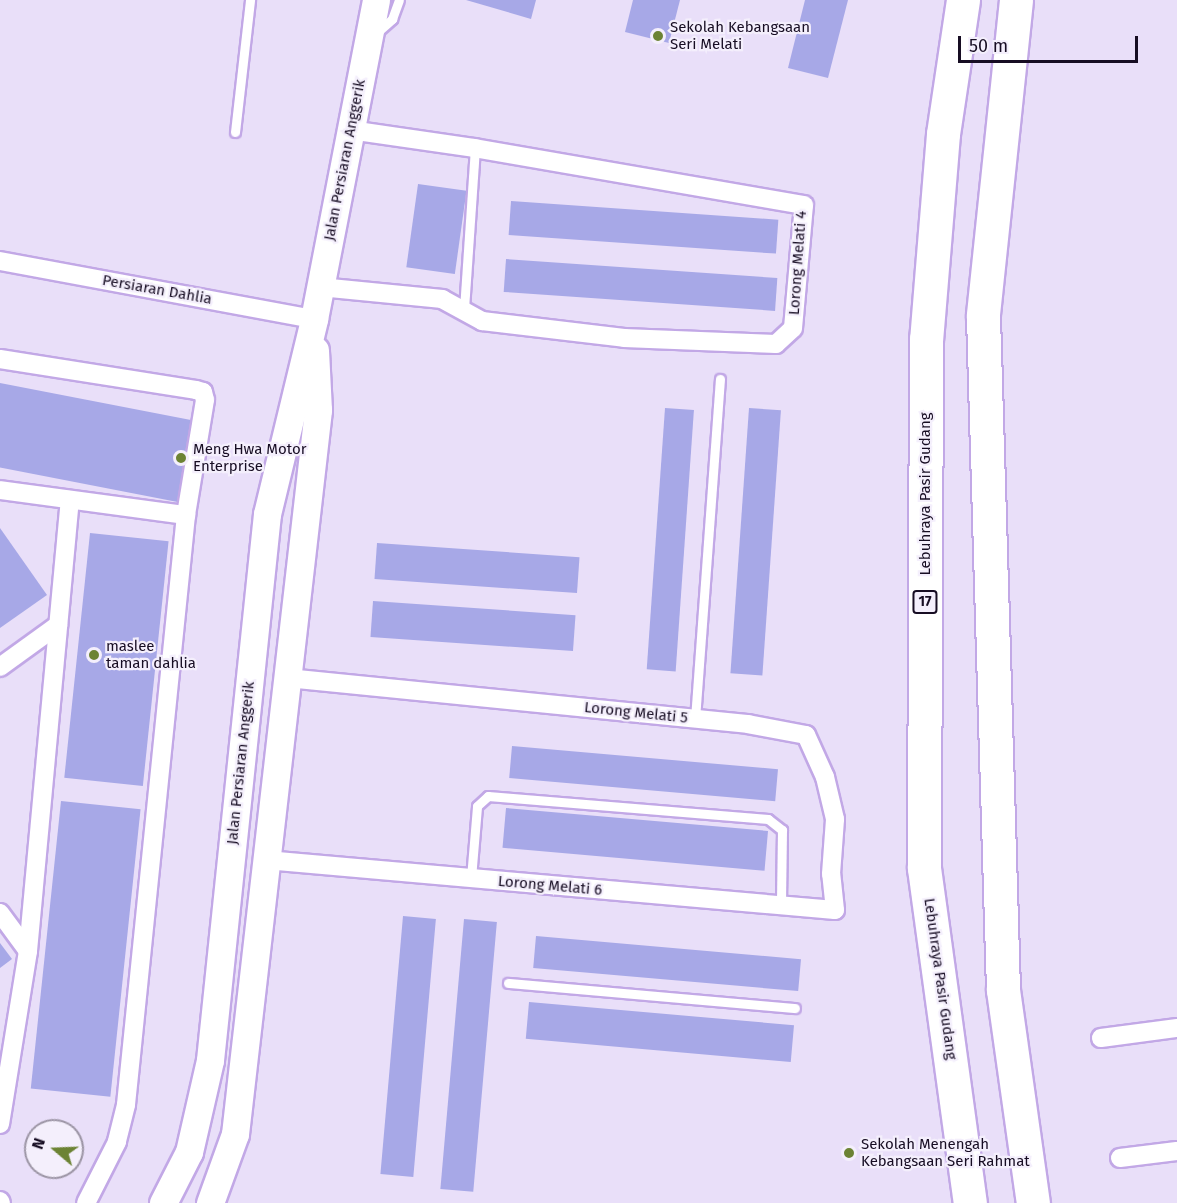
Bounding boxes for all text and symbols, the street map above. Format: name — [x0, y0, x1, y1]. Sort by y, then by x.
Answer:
place label: Sekolah Kebangsaan Seri Melati — [670, 18, 810, 53]
scale bar — [961, 24, 1141, 62]
marker: Sekolah Kebangsaan Seri Melati — [651, 29, 665, 43]
text: 50 m — [969, 35, 1008, 57]
street label: Jalan Persiaran Anggerik — [321, 78, 369, 242]
street label: Lorong Melati 4 — [785, 210, 811, 316]
street label: Persiaran Dahlia — [101, 272, 213, 308]
street label: Lebuhraya Pasir Gudang — [917, 413, 935, 575]
place label: Meng Hwa Motor Enterprise — [193, 440, 306, 475]
marker: Meng Hwa Motor Enterprise — [174, 451, 188, 465]
road number: 17 — [912, 591, 938, 613]
place label: maslee taman dahlia — [106, 637, 196, 672]
marker: maslee taman dahlia — [87, 648, 101, 662]
street label: Jalan Persiaran Anggerik — [223, 680, 259, 846]
street label: Lorong Melati 5 — [583, 699, 689, 727]
street label: Lorong Melati 6 — [497, 872, 603, 900]
street label: Lebuhraya Pasir Gudang — [920, 897, 960, 1061]
north arrow — [24, 1119, 84, 1179]
place label: Sekolah Menengah Kebangsaan Seri Rahmat — [861, 1135, 1030, 1170]
text: N — [28, 1136, 49, 1152]
marker: Sekolah Menengah Kebangsaan Seri Rahmat — [842, 1146, 856, 1160]

